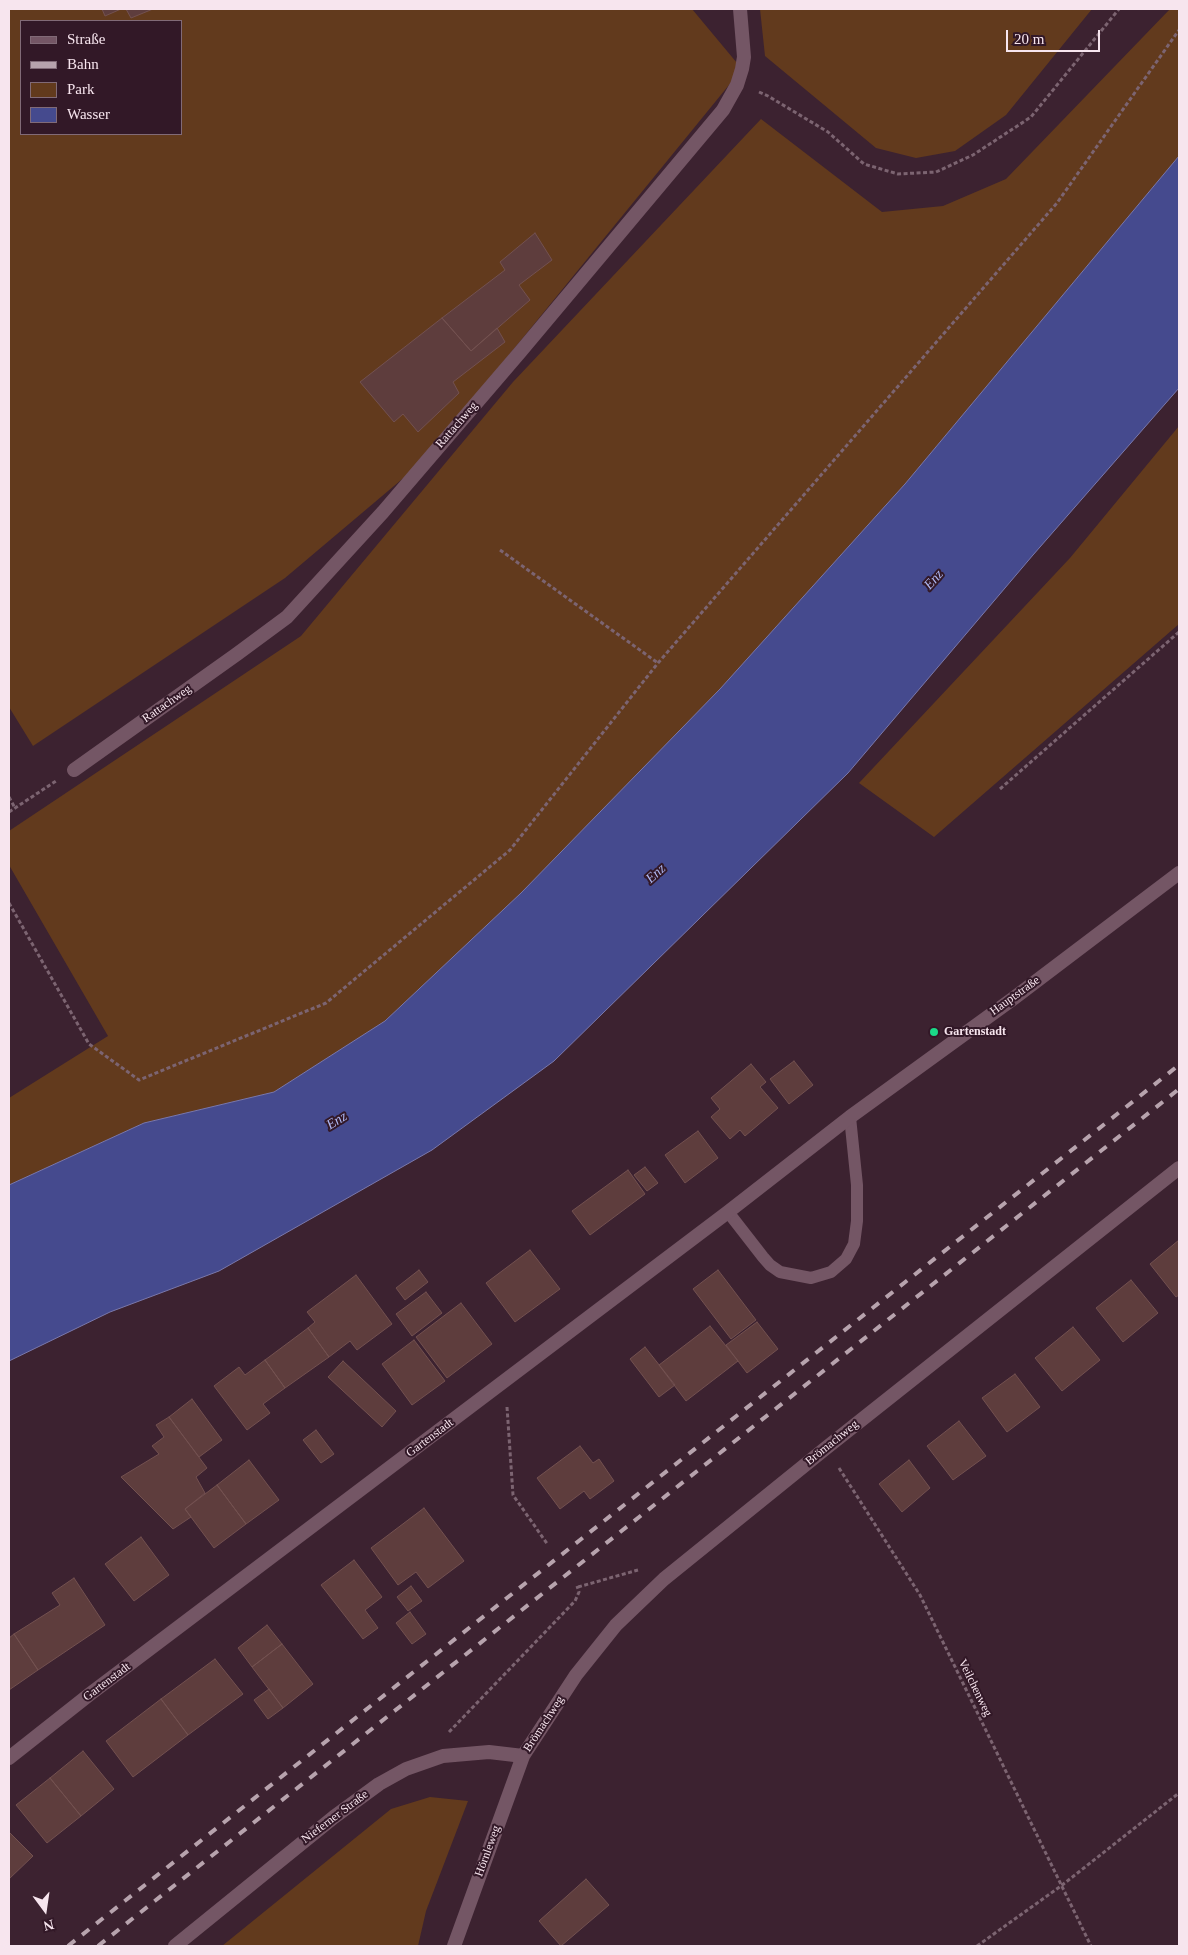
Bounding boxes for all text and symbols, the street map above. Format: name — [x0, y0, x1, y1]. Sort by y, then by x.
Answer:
legend — [20, 20, 182, 135]
scale bar — [1008, 20, 1102, 52]
text: Straße — [67, 31, 105, 47]
text: 20 m — [1014, 31, 1044, 47]
text: Bahn — [67, 56, 99, 72]
text: Park — [67, 81, 95, 97]
text: Wasser — [67, 106, 110, 122]
street label: Rattachweg — [433, 399, 481, 451]
water label: Enz — [921, 567, 947, 593]
street label: Rattachweg — [140, 682, 194, 726]
water label: Enz — [643, 861, 669, 887]
street label: Hauptstraße — [987, 973, 1043, 1019]
place label: Gartenstadt — [944, 1025, 1006, 1039]
marker: Gartenstadt — [928, 1026, 940, 1038]
water label: Enz — [324, 1108, 350, 1134]
street label: Gartenstadt — [404, 1416, 456, 1460]
street label: Brömachweg — [803, 1417, 861, 1469]
street label: Veilchenweg — [955, 1657, 995, 1719]
street label: Gartenstadt — [81, 1660, 133, 1704]
street label: Brömachweg — [521, 1693, 567, 1755]
street label: Nieferner Straße — [299, 1787, 371, 1847]
street label: Hörnleweg — [472, 1823, 504, 1879]
north arrow — [20, 1885, 70, 1935]
text: N — [42, 1917, 55, 1934]

